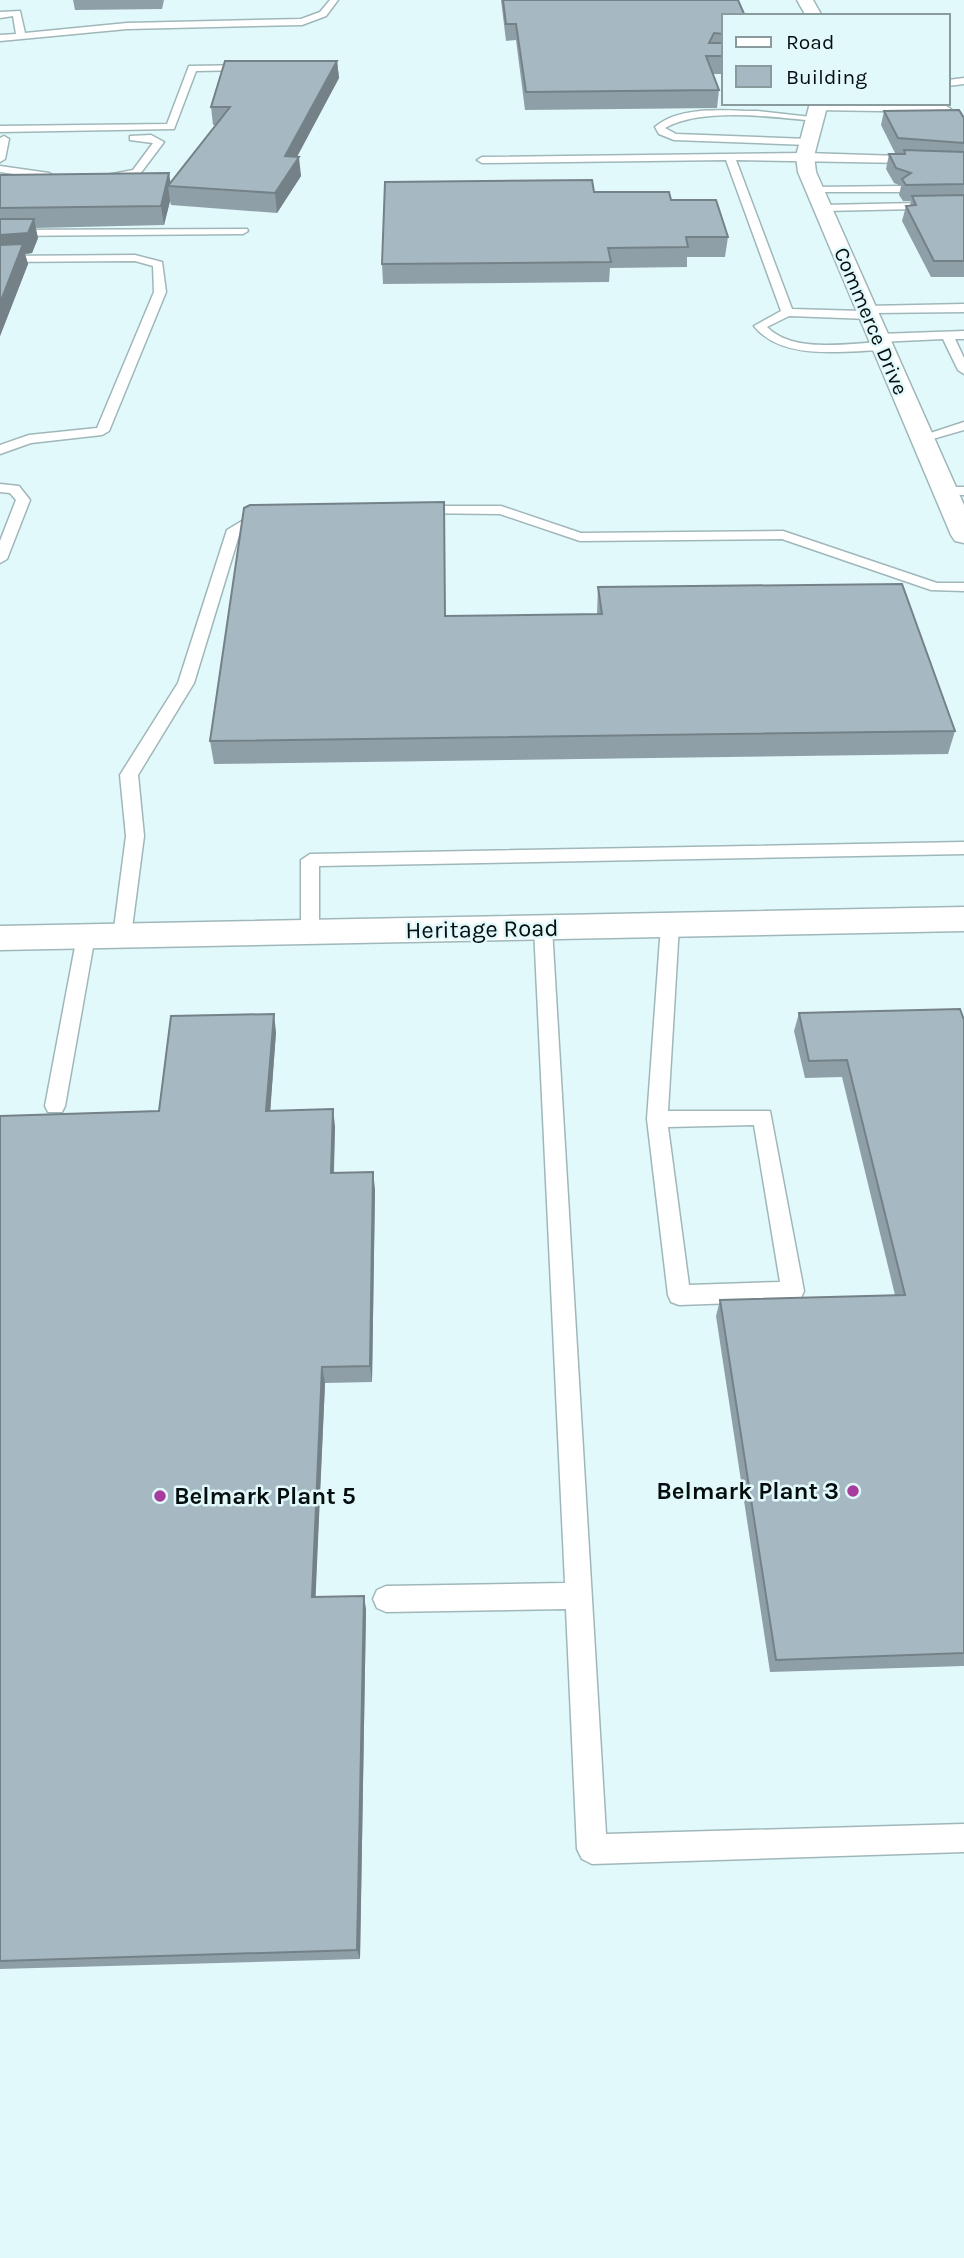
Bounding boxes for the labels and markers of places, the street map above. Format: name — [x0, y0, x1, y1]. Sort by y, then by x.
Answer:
place label: Belmark Plant 3 — [656, 1477, 839, 1505]
place label: Belmark Plant 5 — [174, 1482, 356, 1510]
marker: Belmark Plant 3 — [845, 1483, 861, 1499]
marker: Belmark Plant 5 — [152, 1488, 168, 1504]

